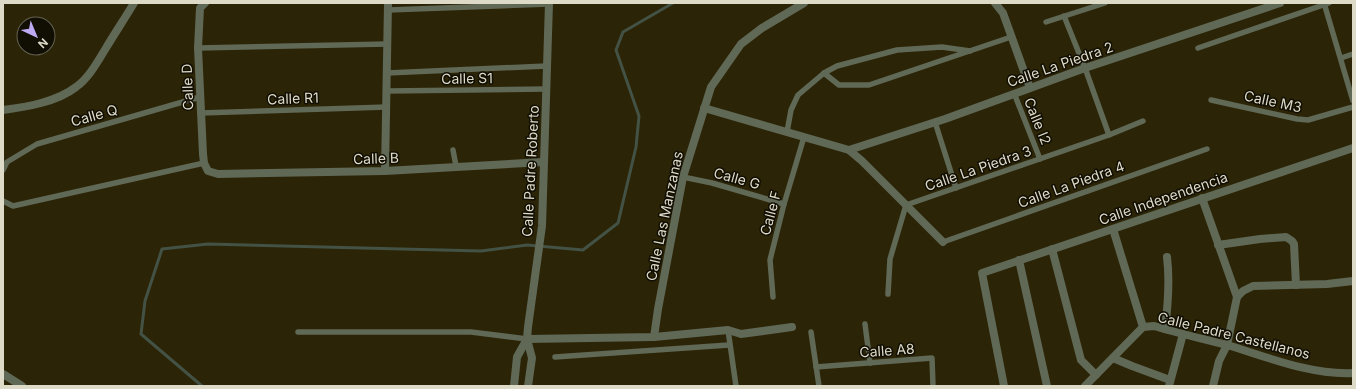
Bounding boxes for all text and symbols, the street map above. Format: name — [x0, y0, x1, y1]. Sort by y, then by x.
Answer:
north arrow — [16, 16, 56, 56]
text: N — [35, 35, 51, 51]
street label: Calle La Piedra 2 — [1005, 38, 1115, 90]
street label: Calle D — [178, 63, 196, 111]
street label: Calle S1 — [441, 69, 493, 87]
street label: Calle M3 — [1243, 87, 1303, 115]
street label: Calle R1 — [267, 89, 319, 107]
street label: Calle I2 — [1021, 95, 1055, 147]
street label: Calle Q — [69, 100, 119, 130]
street label: Calle Padre Roberto — [518, 105, 542, 237]
street label: Calle La Piedra 3 — [923, 142, 1033, 194]
street label: Calle B — [353, 149, 399, 167]
street label: Calle Las Manzanas — [642, 150, 686, 282]
street label: Calle La Piedra 4 — [1016, 157, 1126, 211]
street label: Calle G — [712, 164, 762, 192]
street label: Calle Independencia — [1096, 168, 1230, 228]
street label: Calle F — [756, 189, 784, 237]
street label: Calle Padre Castellanos — [1156, 308, 1312, 362]
street label: Calle A8 — [859, 340, 915, 360]

